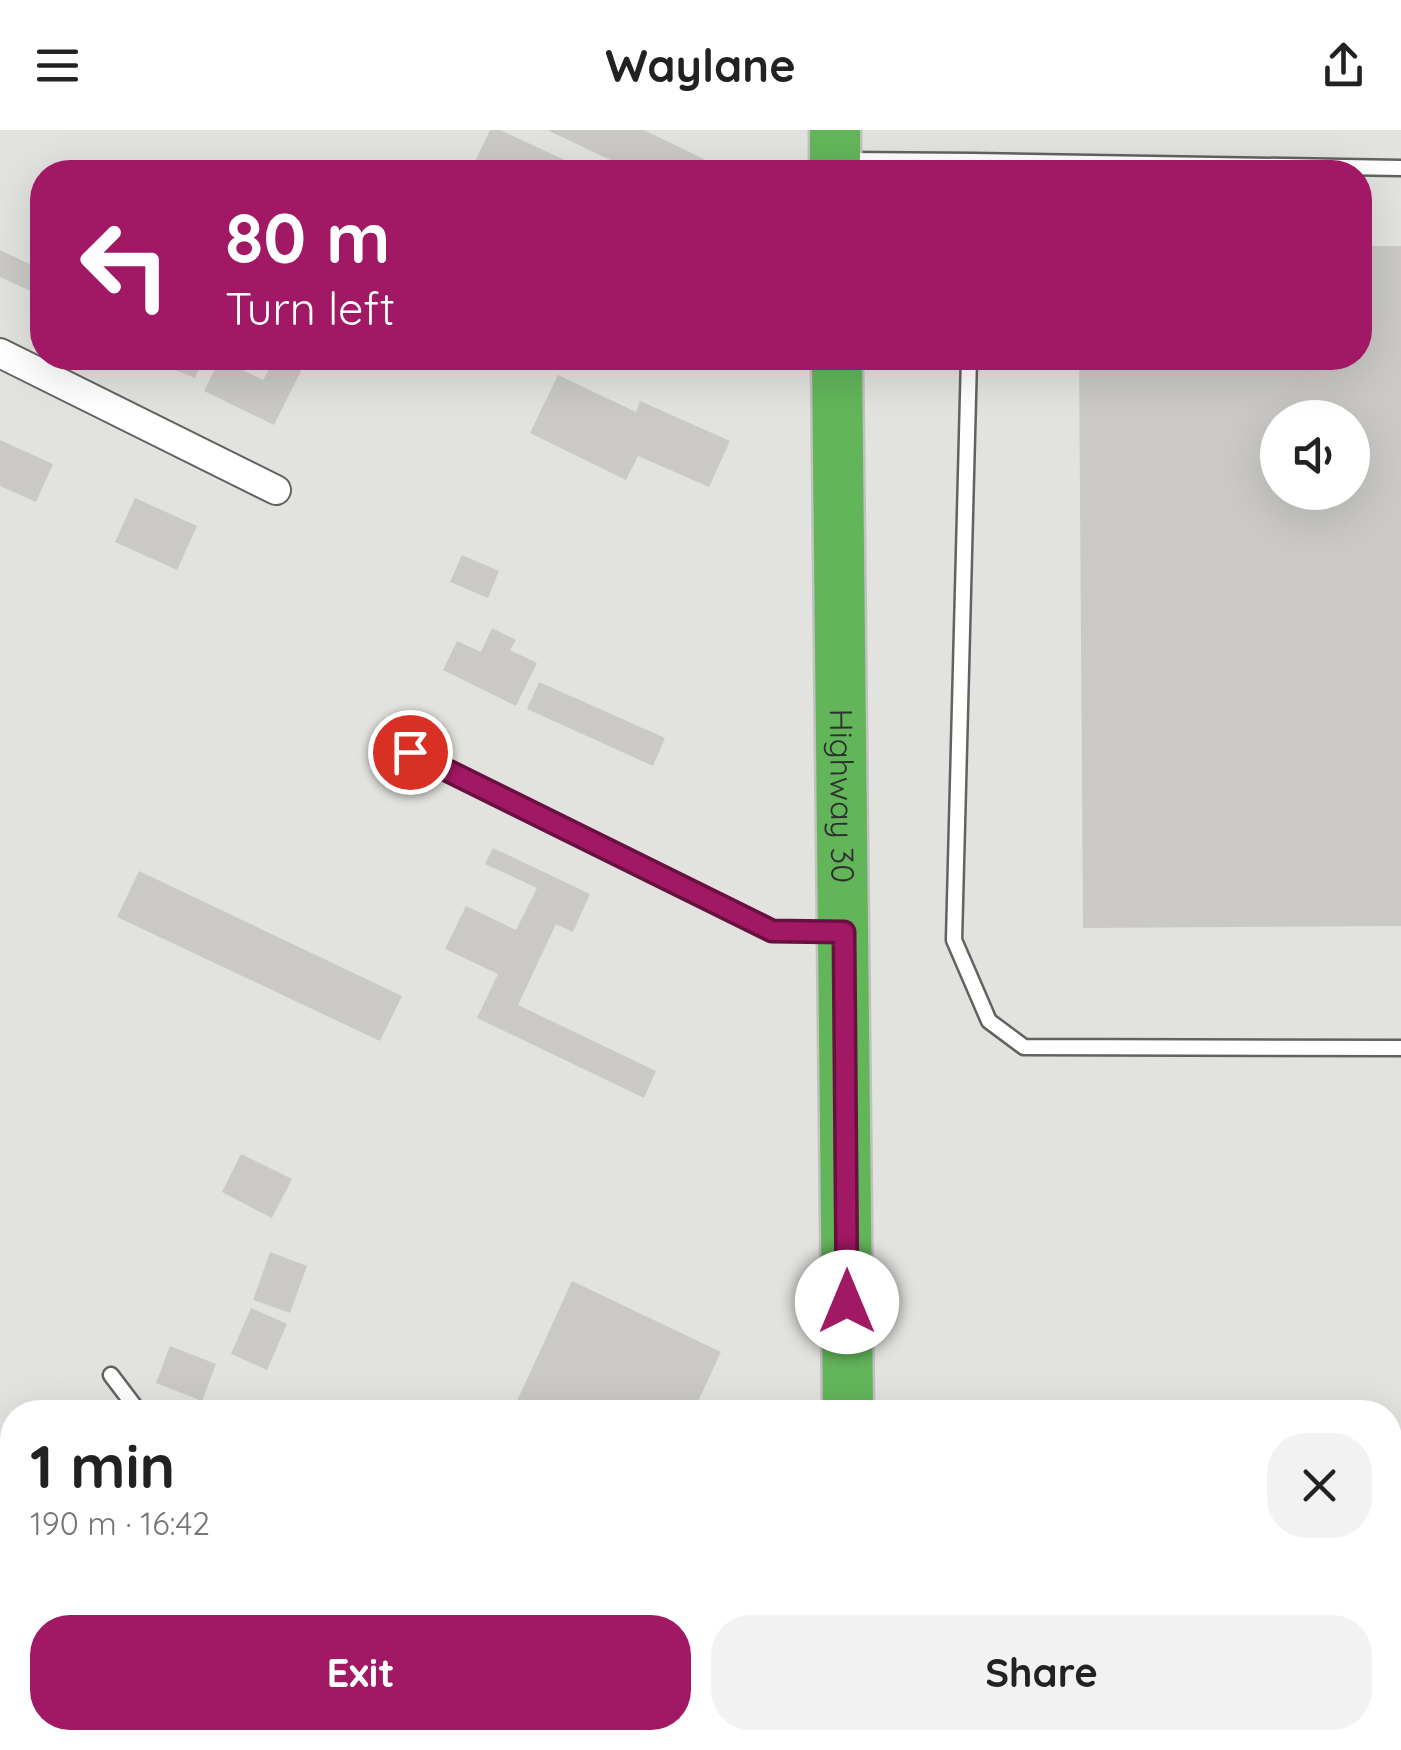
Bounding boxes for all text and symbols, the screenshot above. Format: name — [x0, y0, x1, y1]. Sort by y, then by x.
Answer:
text: Waylane — [605, 37, 796, 93]
icon: menu — [30, 38, 85, 93]
icon: share — [1316, 38, 1371, 93]
text: 80 m — [225, 193, 390, 281]
icon: left — [60, 200, 190, 330]
text: Turn left — [225, 280, 395, 336]
map controls — [1260, 400, 1370, 510]
button: sound — [1260, 400, 1370, 510]
street label: Highway 30 — [822, 709, 863, 883]
pin — [368, 710, 453, 795]
icon: arrive — [383, 725, 438, 780]
position arrow — [795, 1250, 899, 1354]
text: 1 min — [30, 1428, 175, 1503]
button: close — [1267, 1433, 1372, 1538]
text: 190 m · 16:42 — [30, 1503, 210, 1543]
button: Exit — [30, 1615, 691, 1730]
button: Share — [711, 1615, 1372, 1730]

